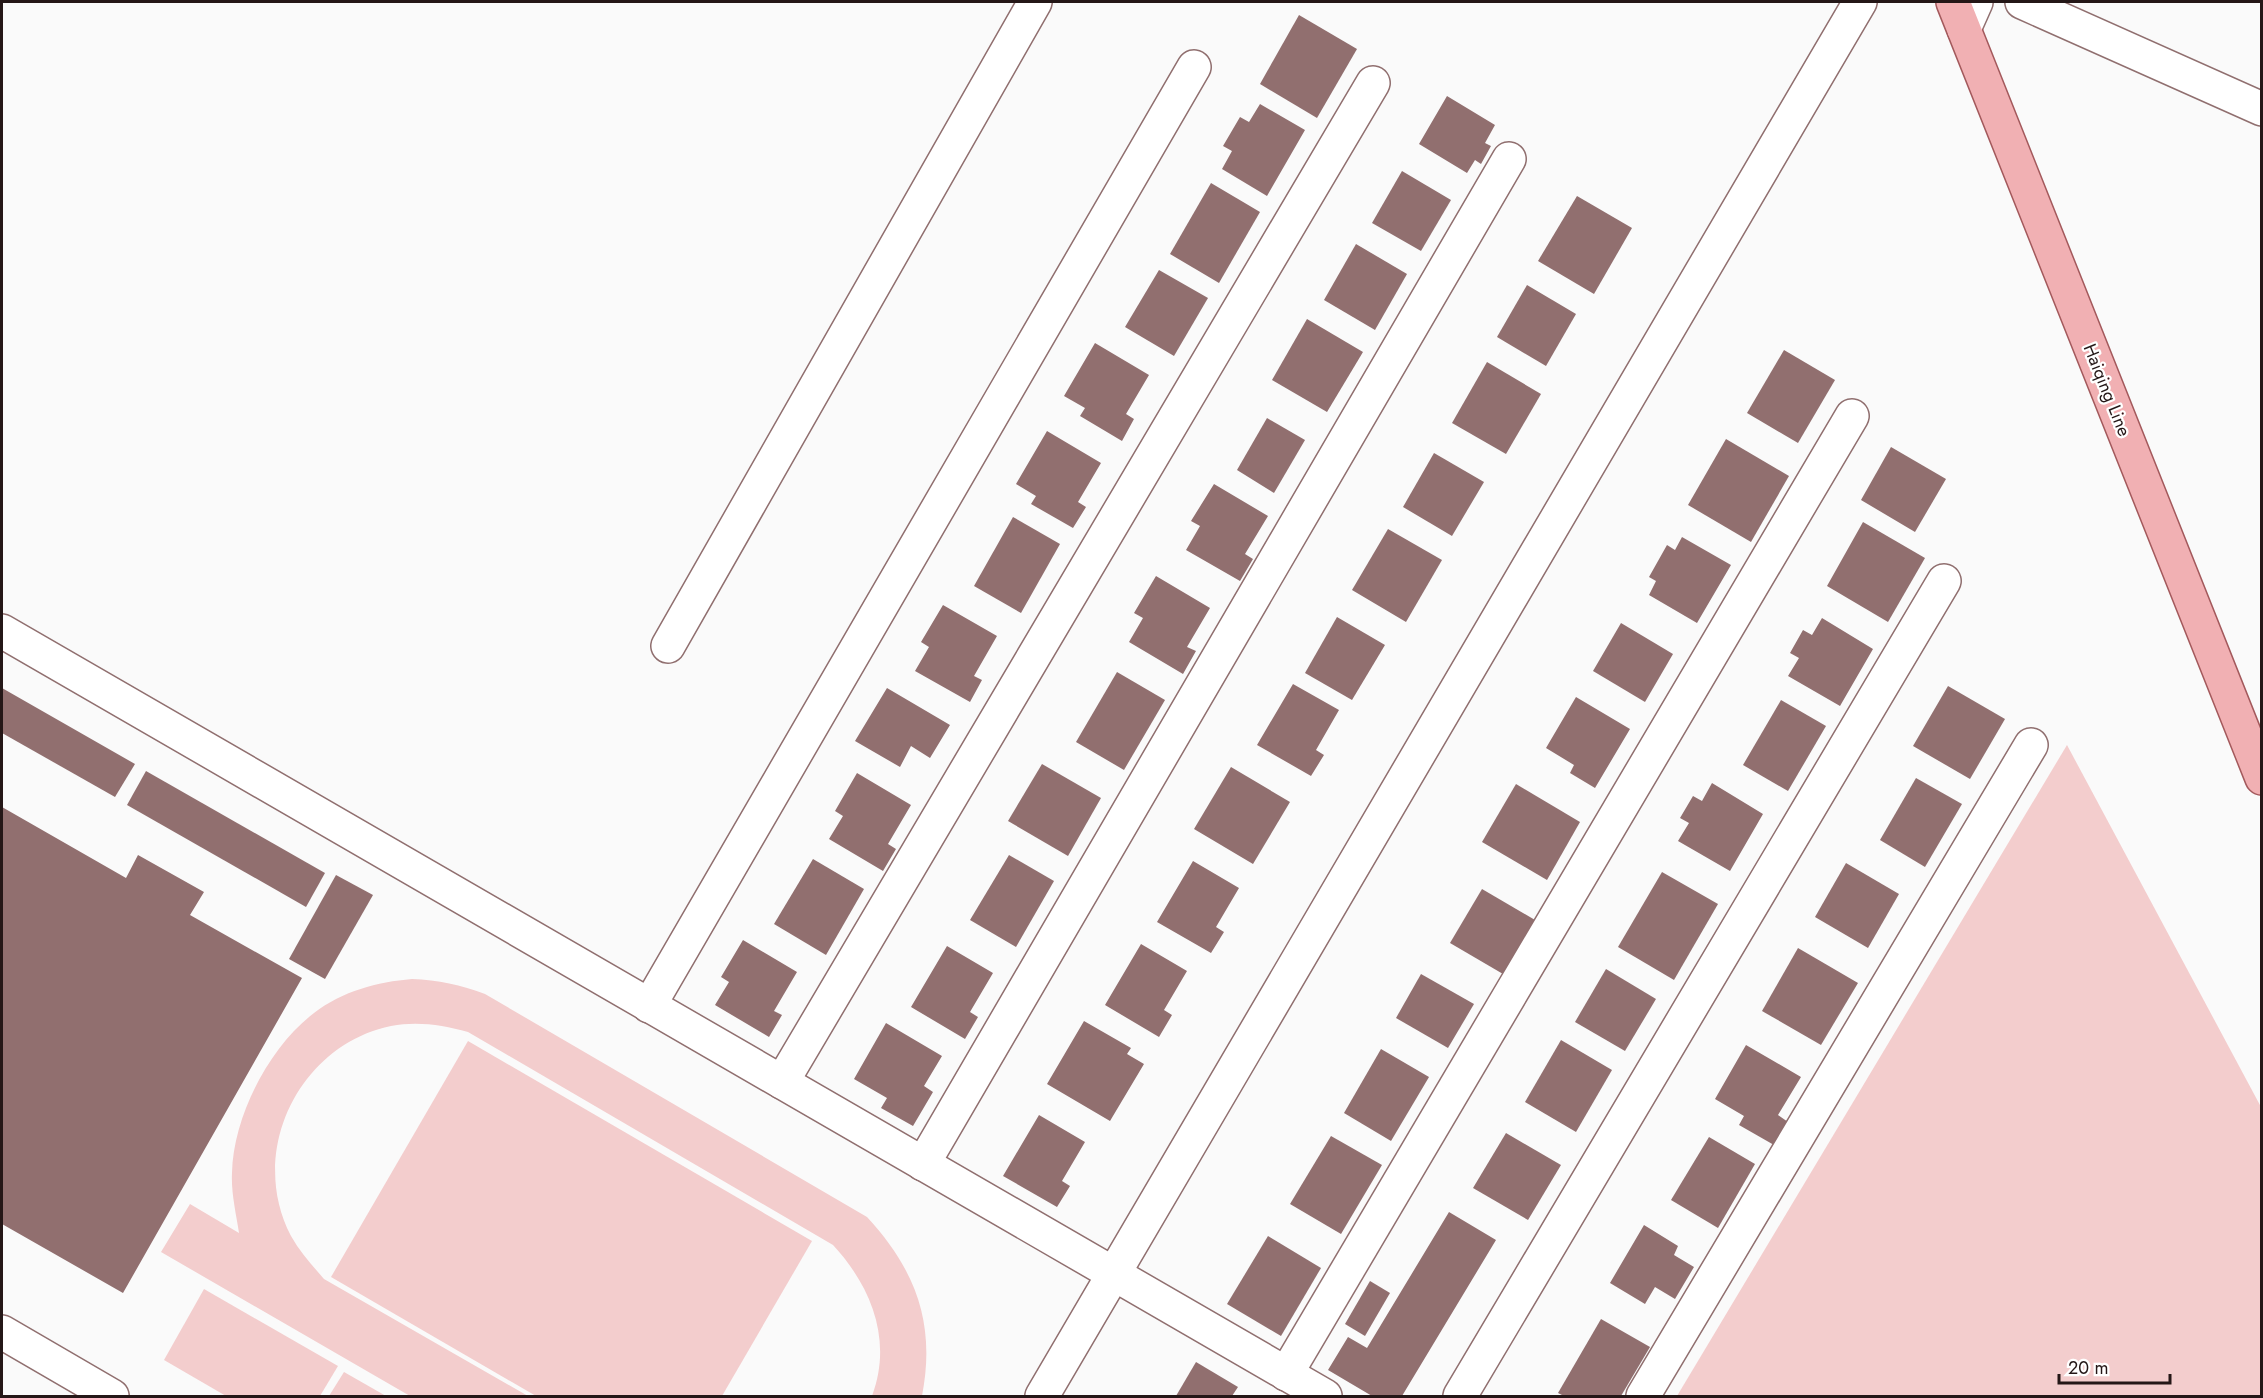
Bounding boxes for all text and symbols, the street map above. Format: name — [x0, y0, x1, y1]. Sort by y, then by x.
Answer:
street label: Haiqing Line — [2077, 340, 2137, 440]
scale bar — [2059, 1347, 2170, 1385]
text: 20 m — [2068, 1355, 2108, 1381]

